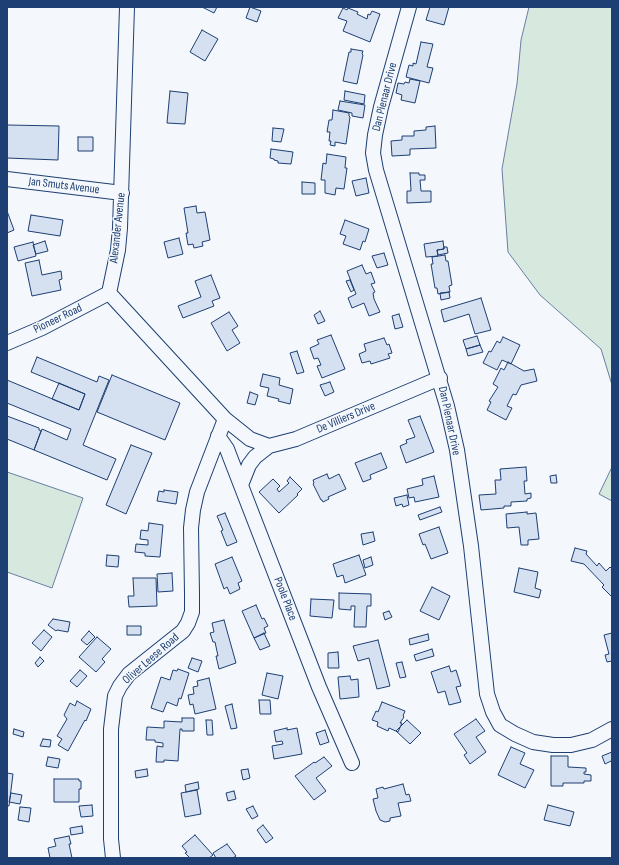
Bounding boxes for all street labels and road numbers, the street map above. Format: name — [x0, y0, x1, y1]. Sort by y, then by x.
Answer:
street label: Dan Pienaar Drive — [370, 61, 400, 133]
street label: Jan Smuts Avenue — [28, 175, 100, 197]
street label: Alexander Avenue — [107, 192, 129, 264]
street label: Pioneer Road — [31, 301, 85, 337]
street label: Dan Pienaar Drive — [435, 385, 463, 457]
street label: De Villiers Drive — [314, 399, 378, 437]
street label: Poole Place — [270, 575, 300, 623]
street label: Oliver Leese Road — [120, 630, 182, 688]

